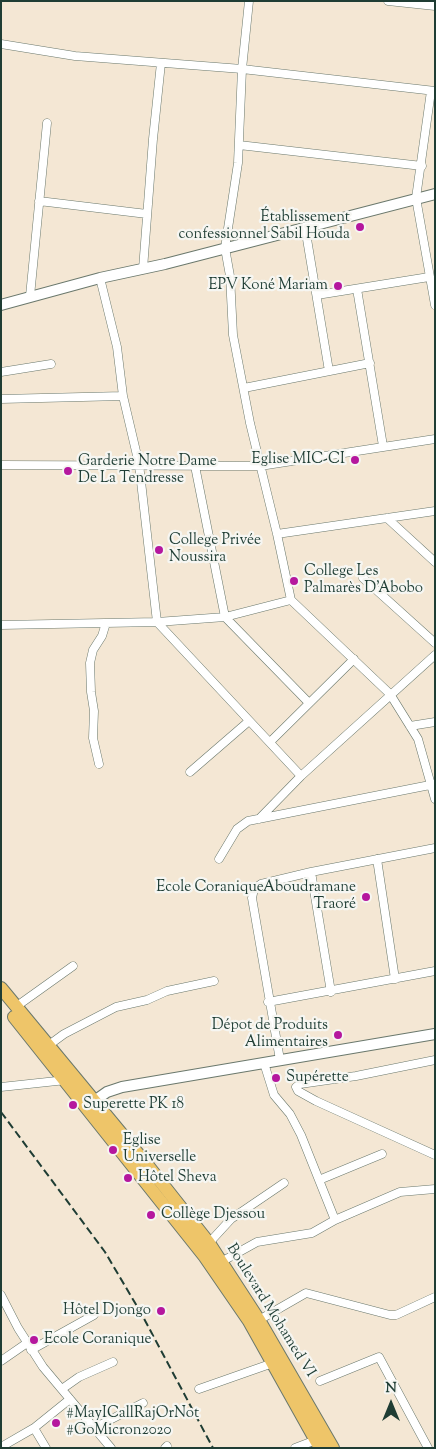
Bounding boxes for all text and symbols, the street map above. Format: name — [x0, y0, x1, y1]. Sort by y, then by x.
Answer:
place label: Établissement confessionnel Sabil Houda — [179, 209, 350, 244]
marker: Établissement confessionnel Sabil Houda — [354, 221, 366, 233]
place label: EPV Koné Mariam — [209, 277, 328, 295]
marker: EPV Koné Mariam — [332, 280, 344, 292]
place label: Eglise MIC-CI — [252, 451, 345, 469]
place label: Garderie Notre Dame De La Tendresse — [78, 453, 217, 488]
marker: Eglise MIC-CI — [349, 454, 361, 466]
marker: Garderie Notre Dame De La Tendresse — [62, 465, 74, 477]
place label: College Privée Noussira — [169, 532, 261, 567]
marker: College Privée Noussira — [153, 544, 165, 556]
place label: College Les Palmarès D'Abobo — [304, 563, 423, 598]
marker: College Les Palmarès D'Abobo — [288, 575, 300, 587]
place label: Ecole CoraniqueAboudramane Traoré — [156, 879, 356, 914]
marker: Ecole CoraniqueAboudramane Traoré — [360, 891, 372, 903]
place label: Dépot de Produits Alimentaires — [212, 1017, 328, 1052]
marker: Dépot de Produits Alimentaires — [332, 1029, 344, 1041]
place label: Supérette — [286, 1069, 349, 1087]
marker: Supérette — [270, 1072, 282, 1084]
place label: Superette PK 18 — [83, 1096, 184, 1114]
marker: Superette PK 18 — [67, 1099, 79, 1111]
place label: Eglise Universelle — [123, 1132, 196, 1167]
marker: Eglise Universelle — [107, 1144, 119, 1156]
place label: Hôtel Sheva — [138, 1169, 217, 1187]
marker: Hôtel Sheva — [122, 1172, 134, 1184]
place label: Collège Djessou — [161, 1206, 265, 1224]
marker: Collège Djessou — [145, 1209, 157, 1221]
street label: Boulevard Mohamed VI — [221, 1241, 319, 1381]
place label: Hôtel Djongo — [63, 1302, 151, 1320]
marker: Hôtel Djongo — [155, 1305, 167, 1317]
place label: Ecole Coranique — [44, 1331, 152, 1349]
marker: Ecole Coranique — [28, 1334, 40, 1346]
north arrow — [366, 1379, 416, 1429]
text: N — [385, 1379, 397, 1399]
place label: #MayICallRajOrNot #GoMicron2020 — [66, 1405, 199, 1440]
marker: #MayICallRajOrNot #GoMicron2020 — [50, 1417, 62, 1429]

